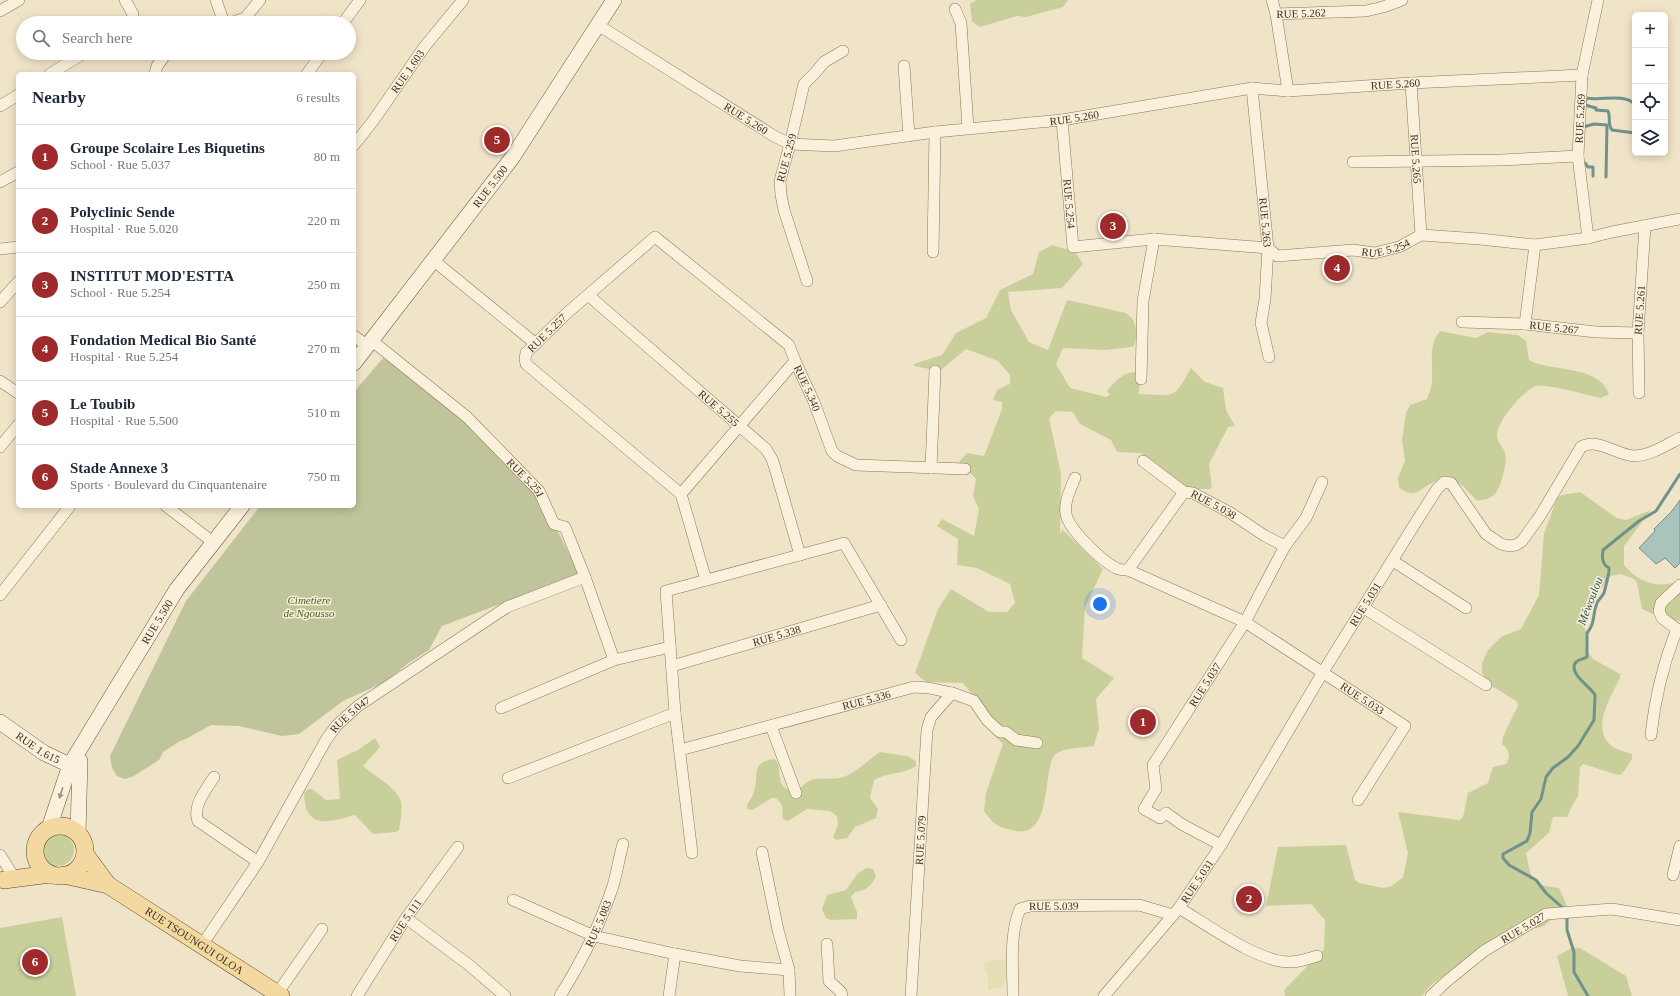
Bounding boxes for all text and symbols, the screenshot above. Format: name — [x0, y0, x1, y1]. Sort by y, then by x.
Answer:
street label: RUE 5.262 — [1276, 6, 1326, 20]
map controls — [1632, 12, 1668, 156]
button: + — [1632, 12, 1668, 48]
search box — [16, 16, 356, 60]
icon: search — [30, 27, 52, 49]
text: Search here — [62, 30, 132, 46]
street label: RUE 1.603 — [388, 47, 427, 95]
button: − — [1632, 48, 1668, 84]
street label: RUE 5.260 — [1370, 77, 1421, 92]
button: locate — [1632, 84, 1668, 120]
text: Nearby — [32, 88, 86, 107]
text: 6 results — [296, 90, 340, 105]
street label: RUE 5.269 — [1573, 93, 1587, 144]
street label: RUE 5.260 — [722, 100, 771, 137]
street label: RUE 5.260 — [1049, 108, 1100, 127]
button: layers — [1632, 120, 1668, 156]
pin: 5 — [484, 125, 510, 155]
street label: RUE 5.259 — [774, 132, 798, 183]
street label: RUE 5.265 — [1408, 134, 1424, 184]
text: Groupe Scolaire Les Biquetins — [70, 140, 265, 156]
text: 1 — [42, 149, 48, 164]
text: 80 m — [314, 149, 340, 164]
text: School · Rue 5.037 — [70, 157, 170, 172]
street label: RUE 5.500 — [470, 163, 510, 210]
street label: RUE 5.254 — [1061, 178, 1077, 229]
street label: RUE 5.263 — [1257, 197, 1274, 248]
text: Polyclinic Sende — [70, 204, 175, 220]
pin: 3 — [1100, 211, 1126, 241]
text: 2 — [42, 213, 48, 228]
text: 220 m — [307, 213, 340, 228]
text: Hospital · Rue 5.020 — [70, 221, 178, 236]
street label: RUE 5.254 — [1361, 236, 1412, 259]
pin: 4 — [1324, 253, 1350, 283]
text: INSTITUT MOD'ESTTA — [70, 268, 234, 284]
text: 3 — [42, 277, 48, 292]
text: 250 m — [307, 277, 340, 292]
text: School · Rue 5.254 — [70, 285, 170, 300]
street label: RUE 5.261 — [1632, 285, 1647, 335]
street label: RUE 5.257 — [525, 311, 569, 354]
street label: RUE 5.267 — [1529, 319, 1580, 336]
text: Fondation Medical Bio Santé — [70, 332, 256, 348]
text: 4 — [42, 341, 48, 356]
text: 270 m — [307, 341, 340, 356]
text: Hospital · Rue 5.254 — [70, 349, 178, 364]
street label: RUE 5.340 — [792, 363, 823, 413]
street label: RUE 5.255 — [696, 387, 742, 429]
text: Le Toubib — [70, 396, 135, 412]
text: 5 — [42, 405, 48, 420]
text: 510 m — [307, 405, 340, 420]
text: Hospital · Rue 5.500 — [70, 413, 178, 428]
street label: RUE 5.251 — [505, 456, 547, 499]
text: Stade Annexe 3 — [70, 460, 168, 476]
text: 6 — [42, 469, 48, 484]
text: 750 m — [307, 469, 340, 484]
text: Sports · Boulevard du Cinquantenaire — [70, 477, 267, 492]
street label: RUE 5.038 — [1189, 487, 1239, 521]
water label: Méwoulou — [1574, 575, 1606, 628]
street label: RUE 5.031 — [1347, 580, 1383, 628]
park label: Cimetiere de Ngousso — [283, 594, 335, 619]
your location — [1090, 594, 1110, 614]
street label: RUE 5.500 — [139, 597, 175, 646]
street label: RUE 5.338 — [751, 623, 803, 648]
street label: RUE 5.037 — [1186, 660, 1223, 709]
street label: RUE 5.033 — [1338, 680, 1387, 717]
street label: RUE 5.336 — [841, 687, 892, 712]
street label: RUE 5.047 — [327, 694, 373, 735]
pin: 1 — [1130, 707, 1156, 737]
street label: RUE 1.615 — [14, 729, 62, 766]
one-way arrow — [58, 788, 64, 800]
street label: RUE 5.079 — [913, 815, 928, 865]
street label: RUE 5.031 — [1178, 857, 1216, 905]
pin: 2 — [1236, 884, 1262, 914]
street label: RUE 5.111 — [387, 897, 424, 944]
street label: RUE 5.083 — [583, 898, 614, 949]
street label: RUE 5.039 — [1029, 900, 1079, 912]
street label: RUE TSOUNGUI OLOA — [143, 905, 246, 976]
street label: RUE 5.027 — [1499, 910, 1548, 946]
pin: 6 — [22, 947, 48, 977]

